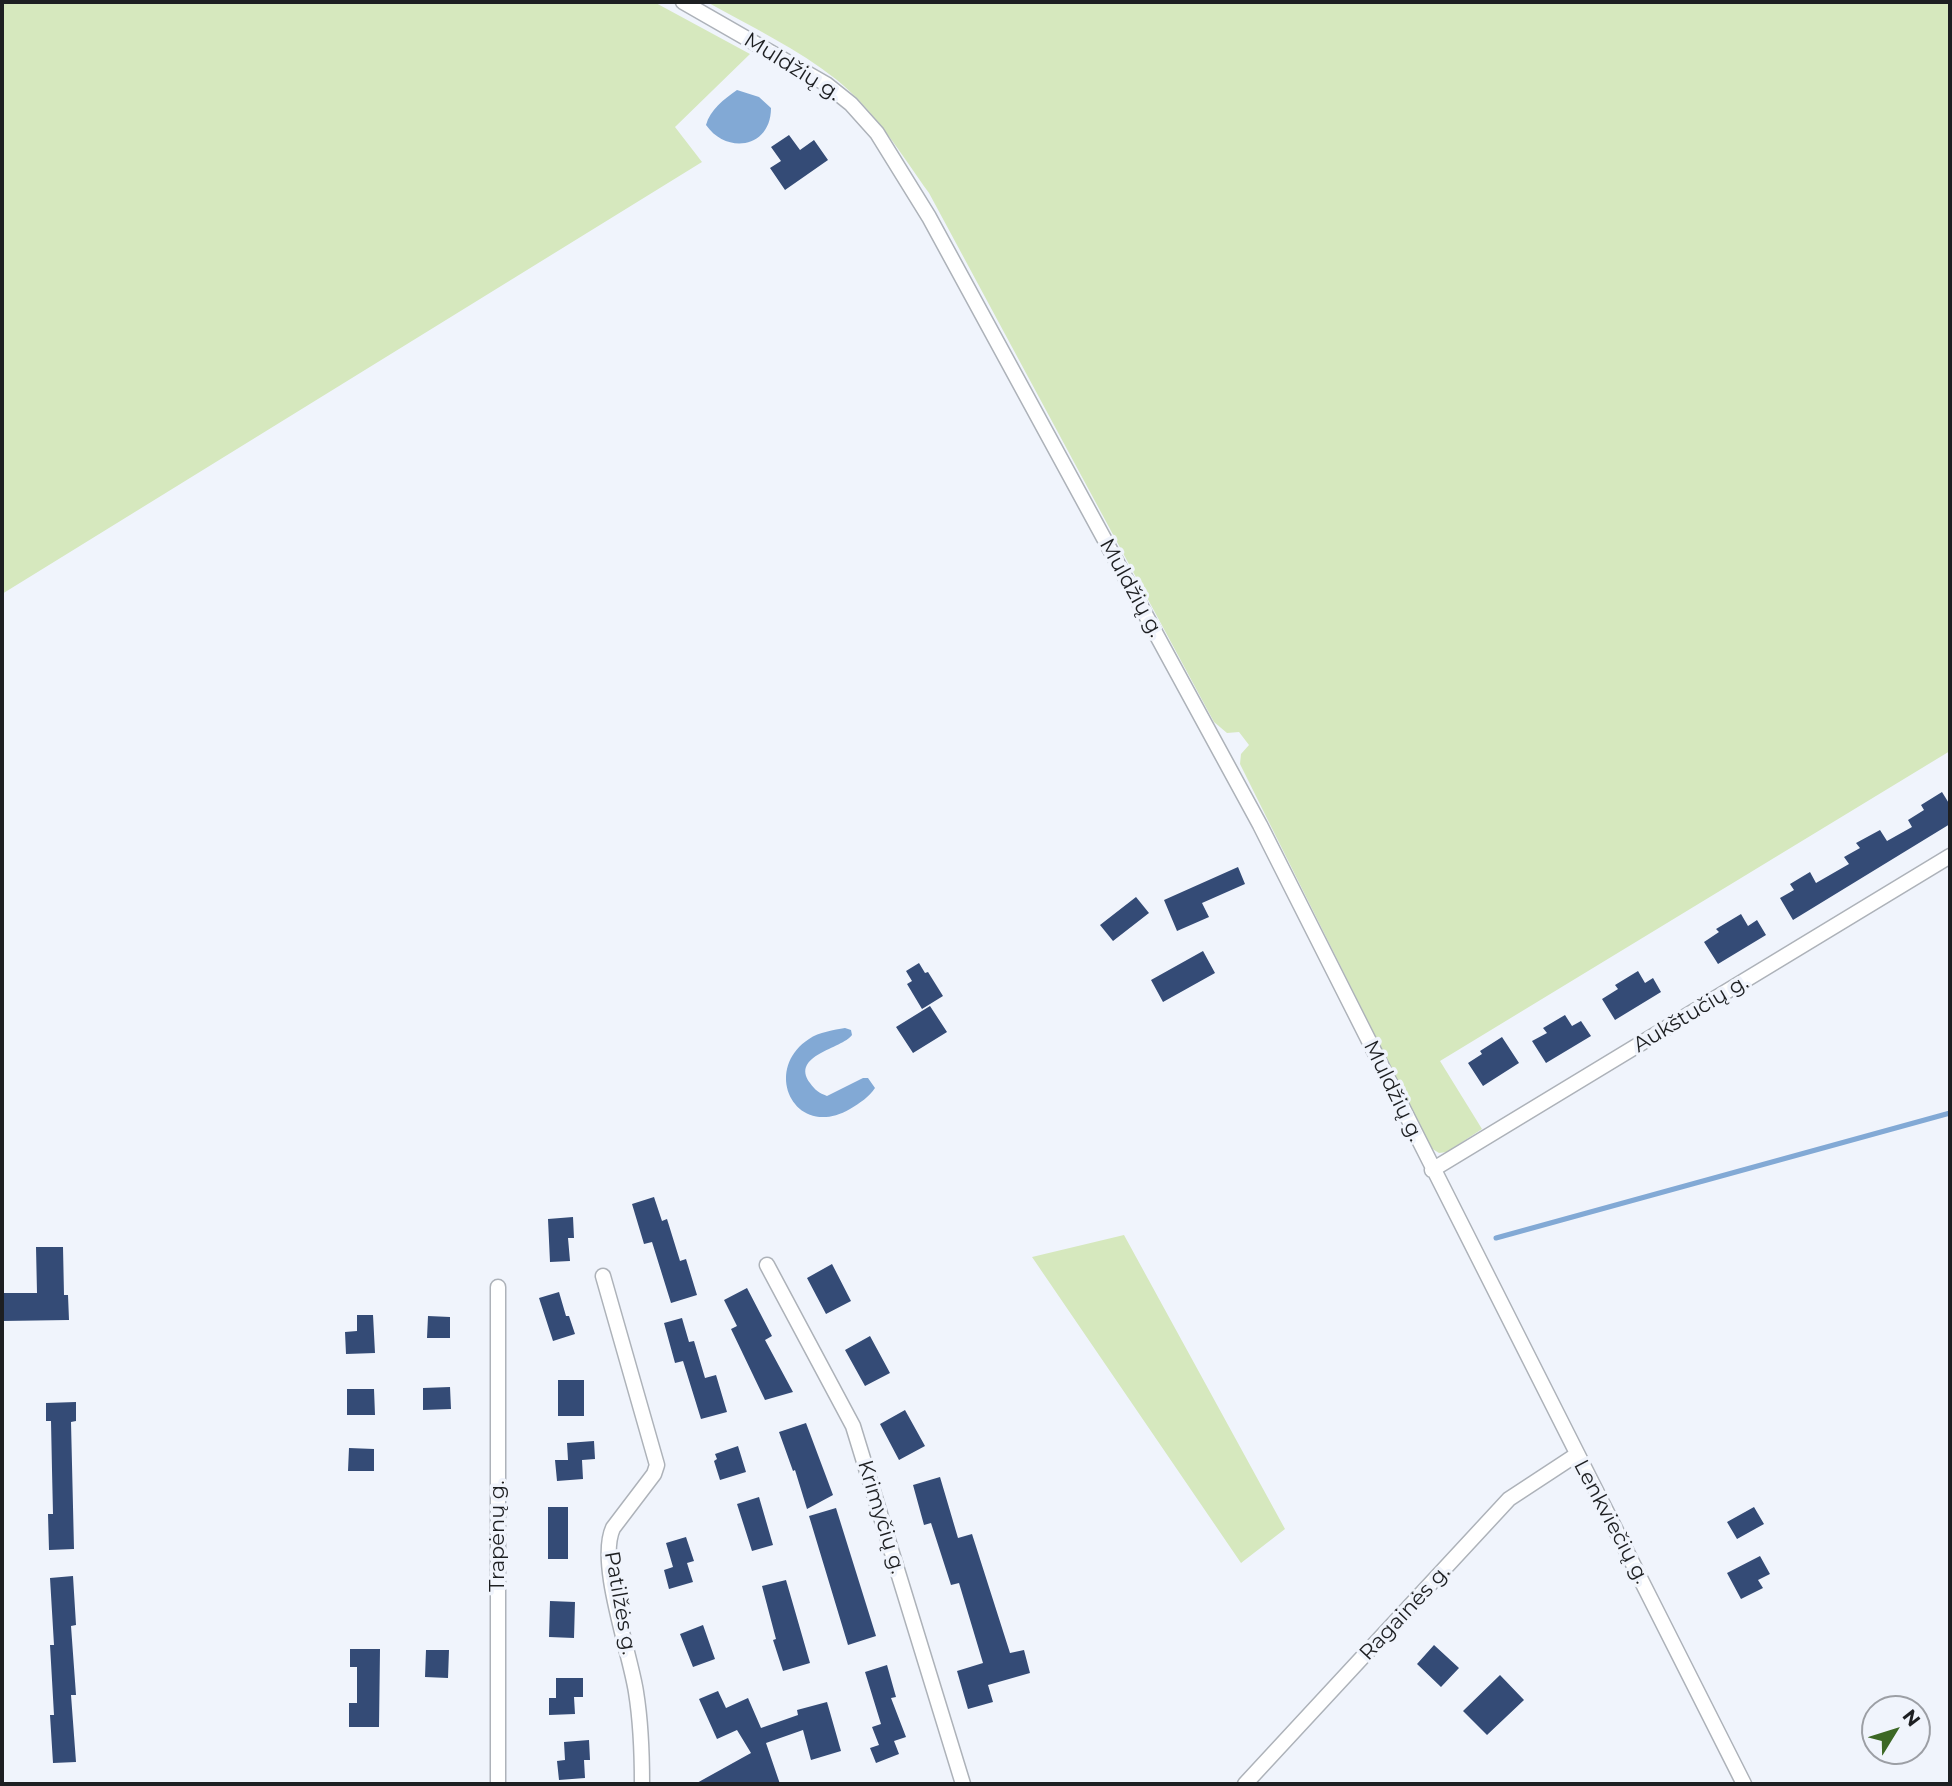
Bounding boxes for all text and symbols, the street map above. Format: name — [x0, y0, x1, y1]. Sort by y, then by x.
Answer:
street label: Muldžių g. — [739, 27, 845, 107]
street label: Muldžių g. — [1094, 534, 1168, 642]
street label: Aukštučių g. — [1629, 970, 1753, 1058]
street label: Muldžių g. — [1358, 1037, 1428, 1145]
street label: Lenkviečių g. — [1568, 1456, 1654, 1588]
street label: Krimyčių g. — [852, 1457, 910, 1577]
street label: Trapėnų g. — [485, 1480, 511, 1592]
street label: Patilžės g. — [598, 1549, 642, 1657]
street label: Ragainės g. — [1354, 1560, 1456, 1666]
north arrow — [1861, 1695, 1931, 1765]
text: N — [1898, 1705, 1925, 1731]

